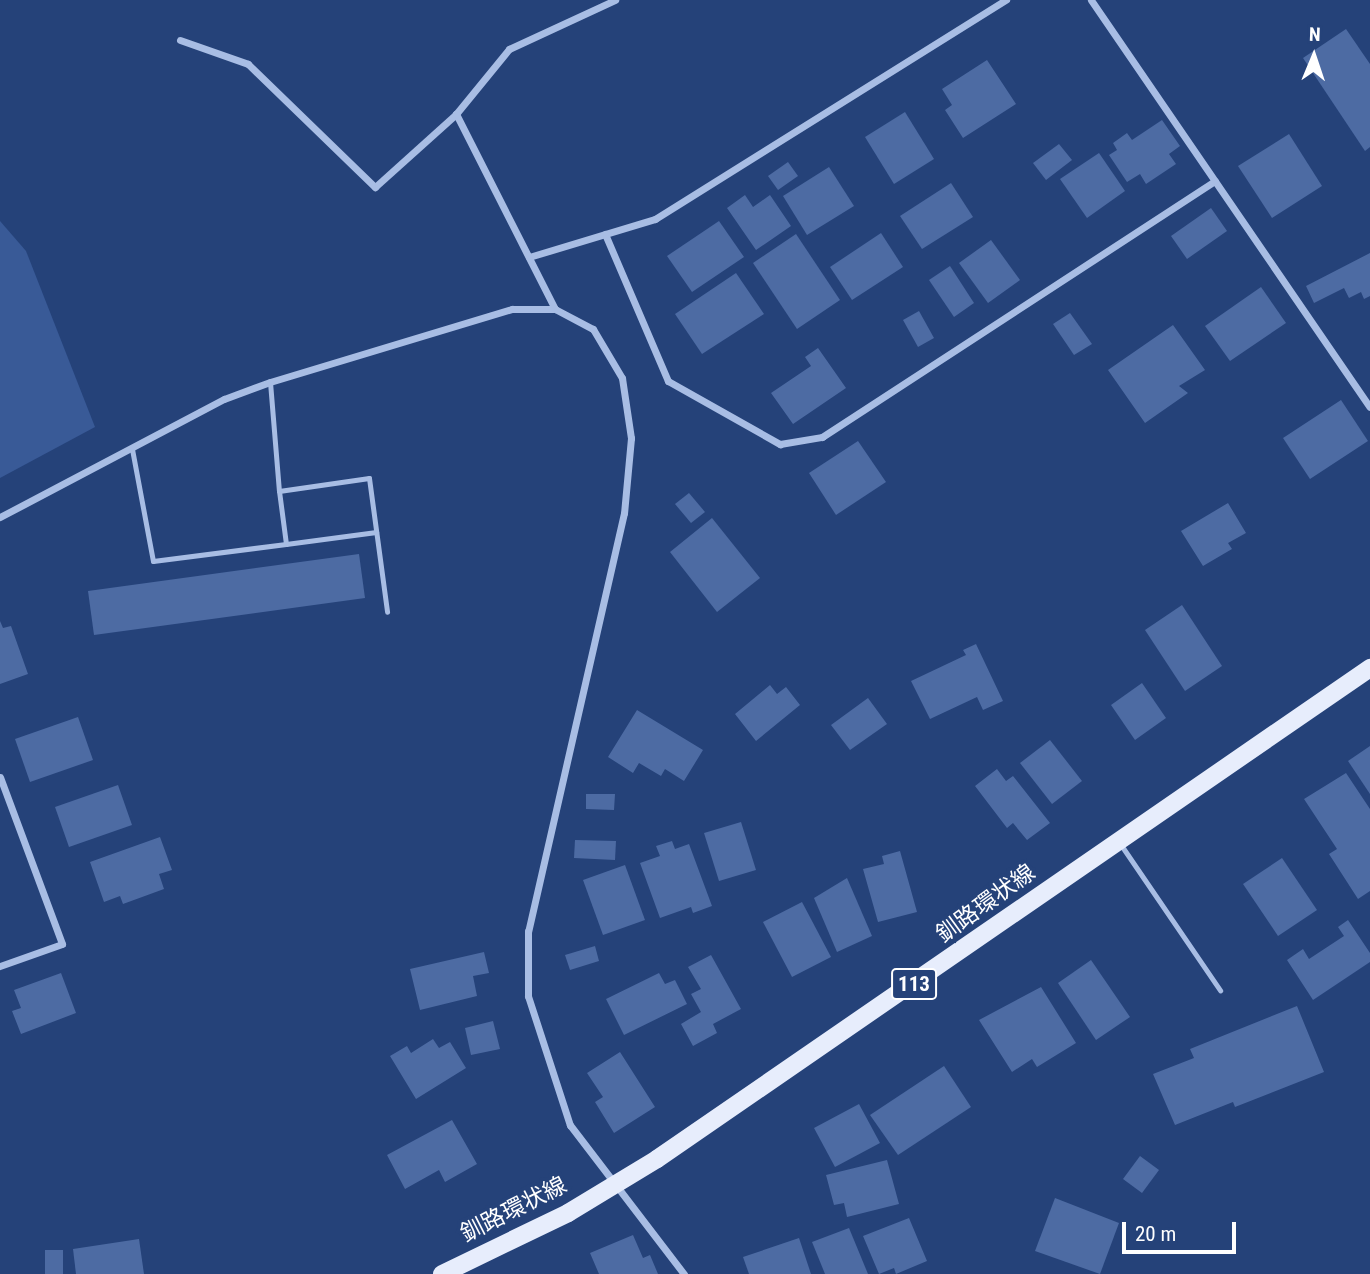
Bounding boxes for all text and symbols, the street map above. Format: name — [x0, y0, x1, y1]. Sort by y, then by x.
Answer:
north arrow — [1279, 21, 1349, 91]
text: N — [1309, 23, 1321, 46]
street label: 釧路環状線 — [931, 859, 1041, 949]
road number: 113 — [890, 967, 939, 1002]
street label: 釧路環状線 — [457, 1172, 571, 1248]
scale bar — [1125, 1208, 1239, 1252]
text: 20 m — [1135, 1222, 1176, 1246]

